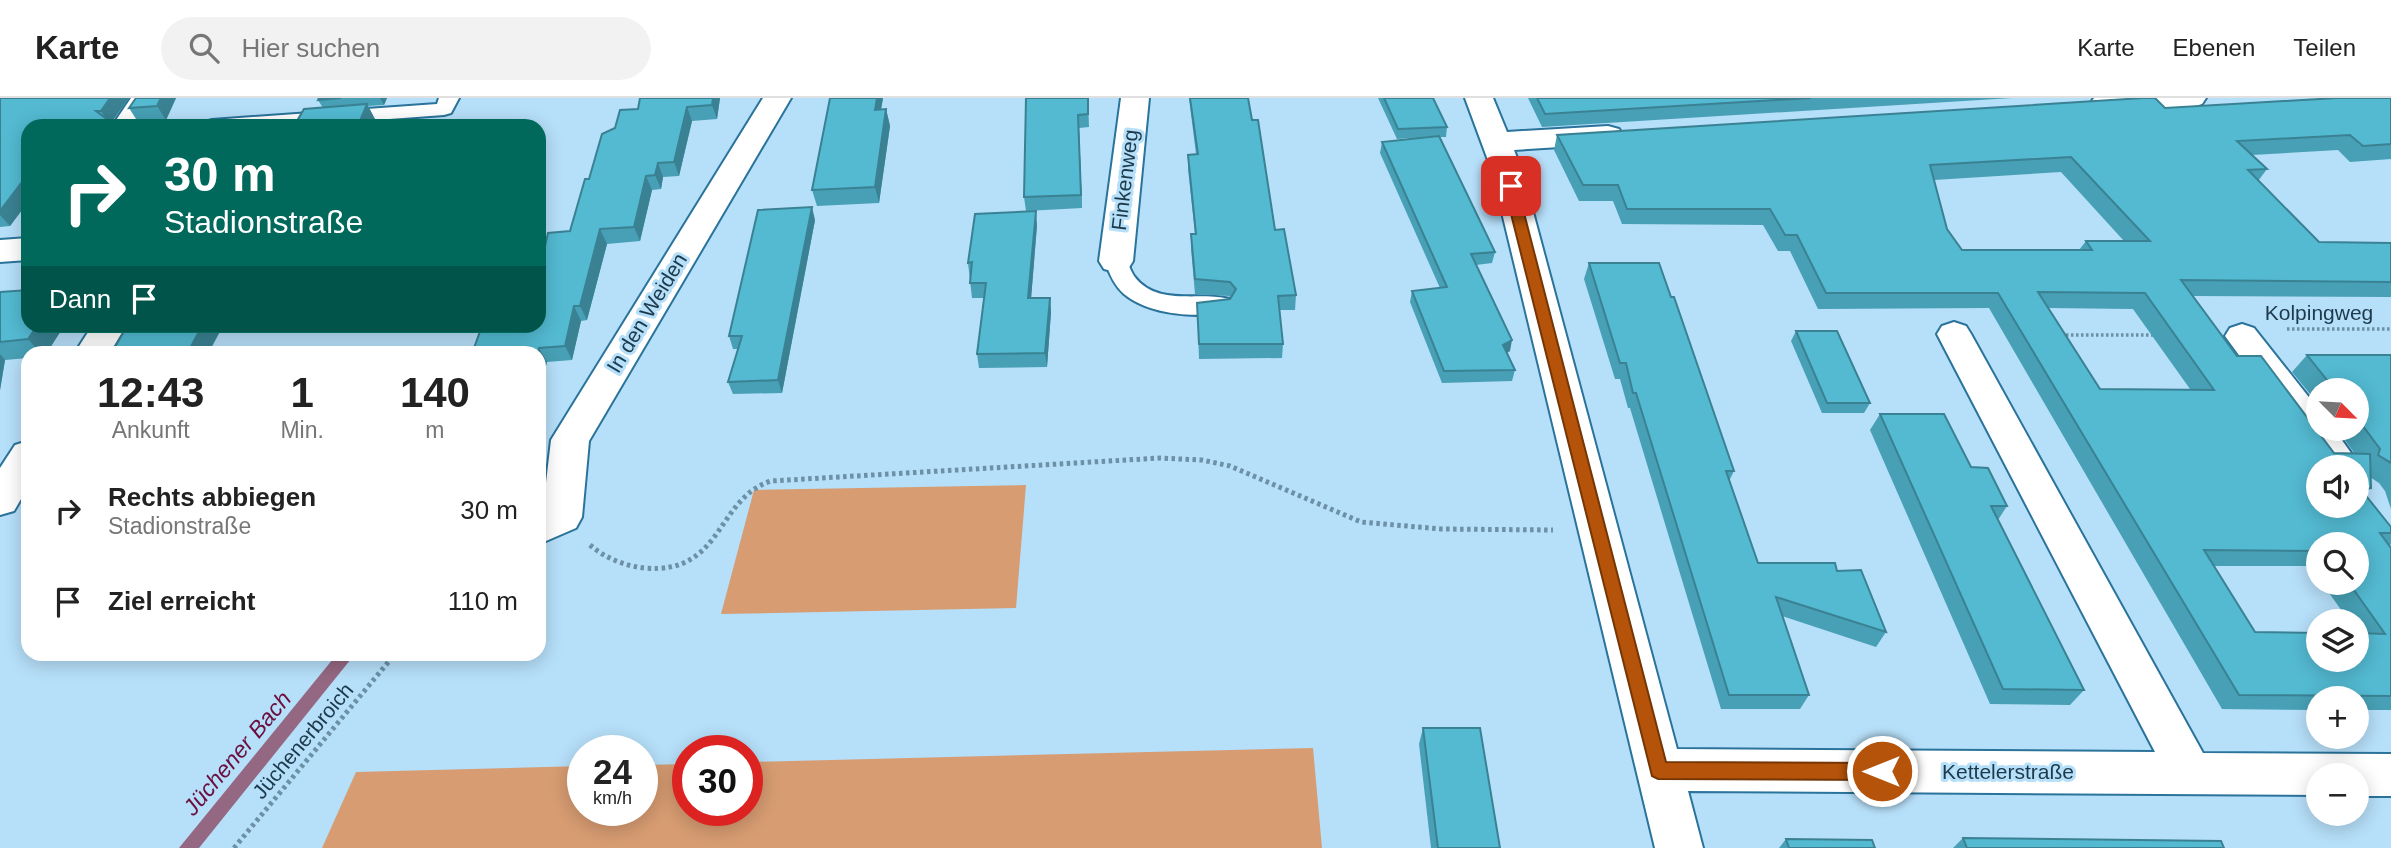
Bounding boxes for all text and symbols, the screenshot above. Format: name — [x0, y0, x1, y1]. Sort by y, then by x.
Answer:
search box — [161, 17, 651, 80]
text: Karte — [35, 29, 119, 66]
icon: search — [185, 29, 223, 67]
text: Hier suchen — [241, 33, 380, 63]
text: Karte — [2077, 34, 2135, 61]
text: Ebenen — [2173, 34, 2255, 61]
text: Teilen — [2293, 34, 2356, 61]
street label: Finkenweg — [1107, 128, 1142, 232]
icon: right — [49, 147, 140, 238]
text: 30 m — [164, 147, 276, 201]
pin — [1481, 156, 1541, 216]
icon: arrive — [1492, 167, 1530, 205]
text: Stadionstraße — [164, 204, 363, 240]
street label: In den Weiden — [602, 249, 691, 377]
icon: arrive — [125, 280, 163, 318]
text: Dann — [49, 284, 111, 314]
street label: Kolpingweg — [2265, 301, 2373, 324]
text: 12:43 — [97, 369, 204, 416]
text: 1 — [290, 369, 314, 416]
text: 140 — [400, 369, 470, 416]
north arrow — [2306, 378, 2370, 441]
map controls — [2306, 378, 2369, 826]
text: Ankunft — [112, 417, 190, 443]
text: Min. — [280, 417, 324, 443]
text: m — [425, 417, 445, 443]
button: sound — [2306, 455, 2369, 518]
text: Rechts abbiegen — [108, 482, 316, 512]
icon: right — [49, 492, 87, 530]
text: 30 m — [460, 495, 518, 525]
text: Stadionstraße — [108, 513, 251, 539]
button: search — [2306, 532, 2369, 595]
icon: arrive — [49, 583, 87, 621]
text: Ziel erreicht — [108, 586, 255, 616]
text: 110 m — [448, 586, 518, 616]
button: layers — [2306, 609, 2369, 672]
street label: Jüchenerbroich — [248, 678, 358, 803]
water label: Jüchener Bach — [177, 686, 296, 821]
button: + — [2306, 686, 2369, 749]
position arrow — [1845, 734, 1919, 808]
speed limit sign: 30 — [672, 735, 763, 826]
text: 24 — [593, 752, 632, 791]
street label: Kettelerstraße — [1942, 760, 2074, 783]
button: − — [2306, 763, 2369, 826]
text: km/h — [593, 788, 632, 808]

